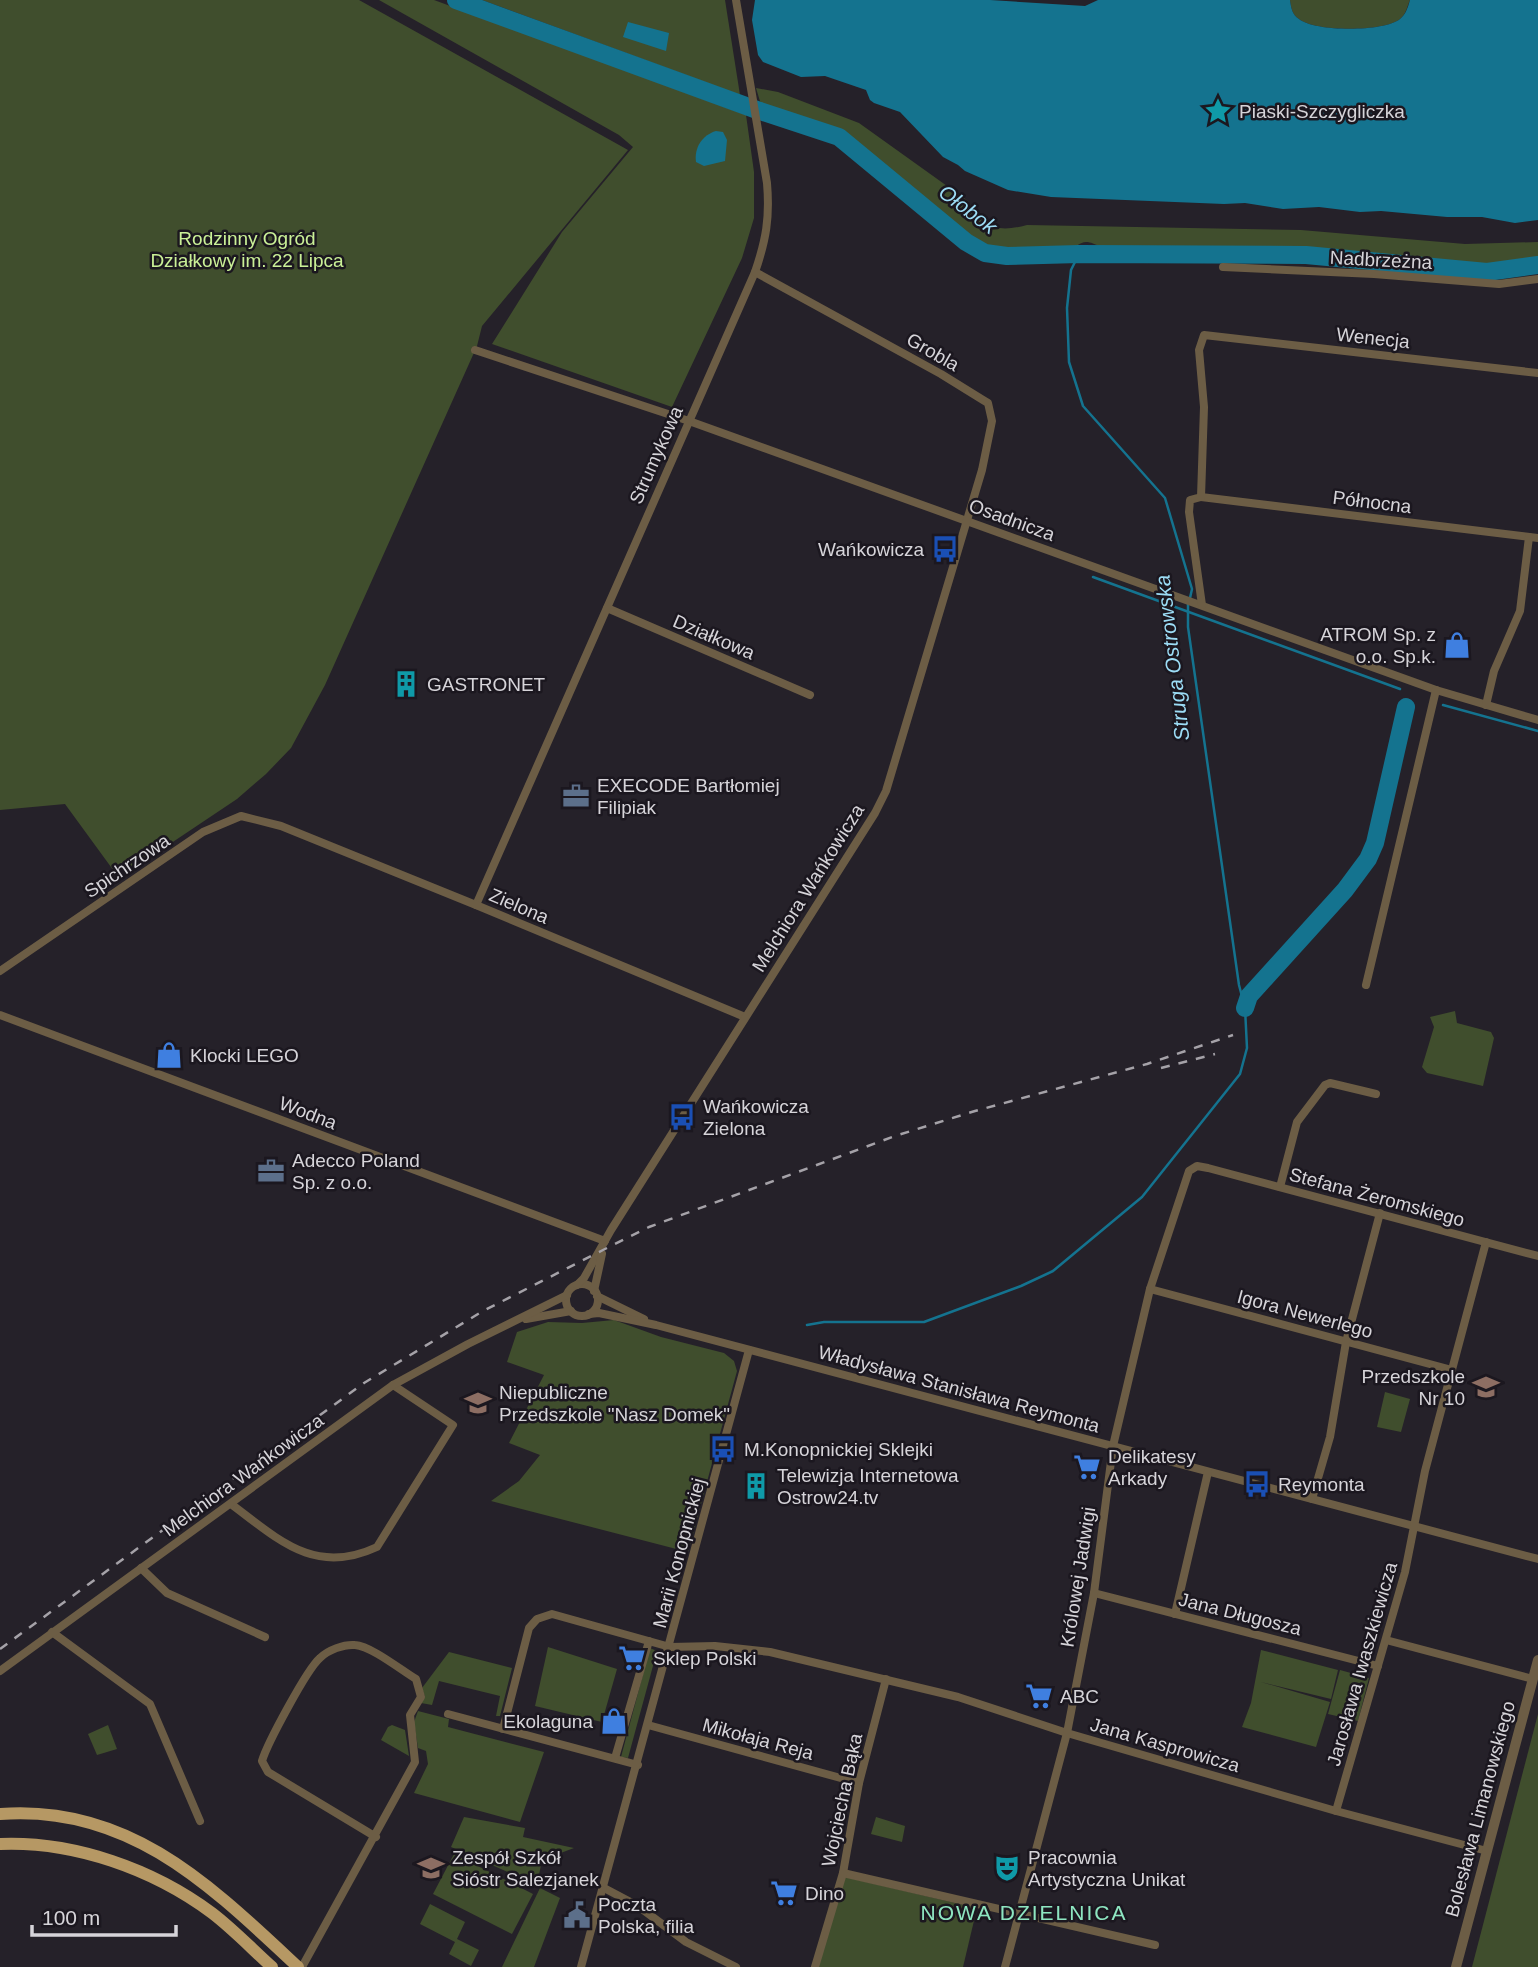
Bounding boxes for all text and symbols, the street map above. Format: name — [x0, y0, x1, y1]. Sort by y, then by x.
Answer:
place icon: Piaski-Szczygliczka — [1203, 96, 1233, 126]
place label: Piaski-Szczygliczka — [1239, 101, 1405, 122]
water label: Ołobok — [935, 180, 1003, 239]
park label: Rodzinny Ogród Działkowy im. 22 Lipca — [150, 228, 344, 271]
street label: Nadbrzeżna — [1329, 247, 1433, 273]
street label: Wenecja — [1335, 324, 1411, 352]
street label: Grobla — [903, 329, 963, 376]
street label: Strumykowa — [625, 403, 687, 507]
street label: Północna — [1331, 487, 1413, 517]
street label: Osadnicza — [966, 495, 1058, 545]
bus stop icon: Wańkowicza — [930, 534, 960, 564]
place label: Wańkowicza — [818, 539, 924, 560]
water label: Struga Ostrowska — [1150, 574, 1194, 742]
street label: Działkowa — [670, 610, 758, 664]
place label: ATROM Sp. z o.o. Sp.k. — [1320, 624, 1436, 667]
shop icon: ATROM Sp. z o.o. Sp.k. — [1442, 630, 1472, 660]
building icon: GASTRONET — [391, 669, 421, 699]
place label: GASTRONET — [427, 674, 546, 695]
place label: EXECODE Bartłomiej Filipiak — [597, 775, 780, 818]
office icon: EXECODE Bartłomiej Filipiak — [561, 781, 591, 811]
street label: Melchiora Wańkowicza — [748, 800, 868, 976]
street label: Spichrzowa — [80, 830, 174, 902]
street label: Zielona — [486, 884, 552, 928]
shop icon: Klocki LEGO — [154, 1040, 184, 1070]
place label: Klocki LEGO — [190, 1045, 299, 1066]
street label: Wodna — [276, 1092, 340, 1134]
place label: Wańkowicza Zielona — [703, 1096, 809, 1139]
bus stop icon: Wańkowicza Zielona — [667, 1102, 697, 1132]
place label: Adecco Poland Sp. z o.o. — [292, 1150, 420, 1193]
office icon: Adecco Poland Sp. z o.o. — [256, 1156, 286, 1186]
street label: Stefana Żeromskiego — [1287, 1163, 1467, 1231]
street label: Igora Newerlego — [1235, 1286, 1375, 1342]
street label: Władysława Stanisława Reymonta — [816, 1341, 1102, 1437]
place label: Przedszkole Nr 10 — [1362, 1366, 1465, 1409]
school or university icon: Przedszkole Nr 10 — [1471, 1372, 1501, 1402]
place label: Niepubliczne Przedszkole "Nasz Domek" — [499, 1382, 730, 1425]
school or university icon: Niepubliczne Przedszkole "Nasz Domek" — [463, 1388, 493, 1418]
street label: Melchiora Wańkowicza — [159, 1409, 328, 1540]
bus stop icon: M.Konopnickiej Sklejki — [708, 1434, 738, 1464]
place label: M.Konopnickiej Sklejki — [744, 1439, 933, 1460]
place label: Delikatesy Arkady — [1108, 1446, 1196, 1489]
supermarket icon: Delikatesy Arkady — [1072, 1452, 1102, 1482]
place label: Telewizja Internetowa Ostrow24.tv — [777, 1465, 959, 1508]
bus stop icon: Reymonta — [1242, 1469, 1272, 1499]
building icon: Telewizja Internetowa Ostrow24.tv — [741, 1471, 771, 1501]
place label: Reymonta — [1278, 1474, 1365, 1495]
street label: Marii Konopnickiej — [649, 1476, 709, 1630]
street label: Królowej Jadwigi — [1057, 1505, 1099, 1649]
street label: Jarosława Iwaszkiewicza — [1323, 1559, 1401, 1768]
street label: Jana Długosza — [1176, 1589, 1304, 1639]
supermarket icon: Sklep Polski — [617, 1643, 647, 1673]
place label: Sklep Polski — [653, 1648, 757, 1669]
supermarket icon: ABC — [1024, 1681, 1054, 1711]
place label: ABC — [1060, 1686, 1099, 1707]
street label: Bolesława Limanowskiego — [1441, 1699, 1519, 1919]
shop icon: Ekolaguna — [599, 1706, 629, 1736]
place label: Ekolaguna — [503, 1711, 593, 1732]
street label: Mikołaja Reja — [700, 1714, 816, 1764]
street label: Jana Kasprowicza — [1088, 1714, 1242, 1776]
street label: Wojciecha Bąka — [818, 1731, 866, 1869]
place label: Zespół Szkół Sióstr Salezjanek — [452, 1847, 599, 1890]
place label: Pracownia Artystyczna Unikat — [1028, 1847, 1186, 1890]
school or university icon: Zespół Szkół Sióstr Salezjanek — [416, 1853, 446, 1883]
theatre icon: Pracownia Artystyczna Unikat — [992, 1853, 1022, 1883]
supermarket icon: Dino — [769, 1878, 799, 1908]
place label: Dino — [805, 1883, 844, 1904]
scale bar — [32, 1894, 175, 1938]
place label: Poczta Polska, filia — [598, 1894, 695, 1937]
public building icon: Poczta Polska, filia — [562, 1900, 592, 1930]
district label: NOWA DZIELNICA — [921, 1901, 1127, 1924]
text: 100 m — [42, 1906, 100, 1929]

